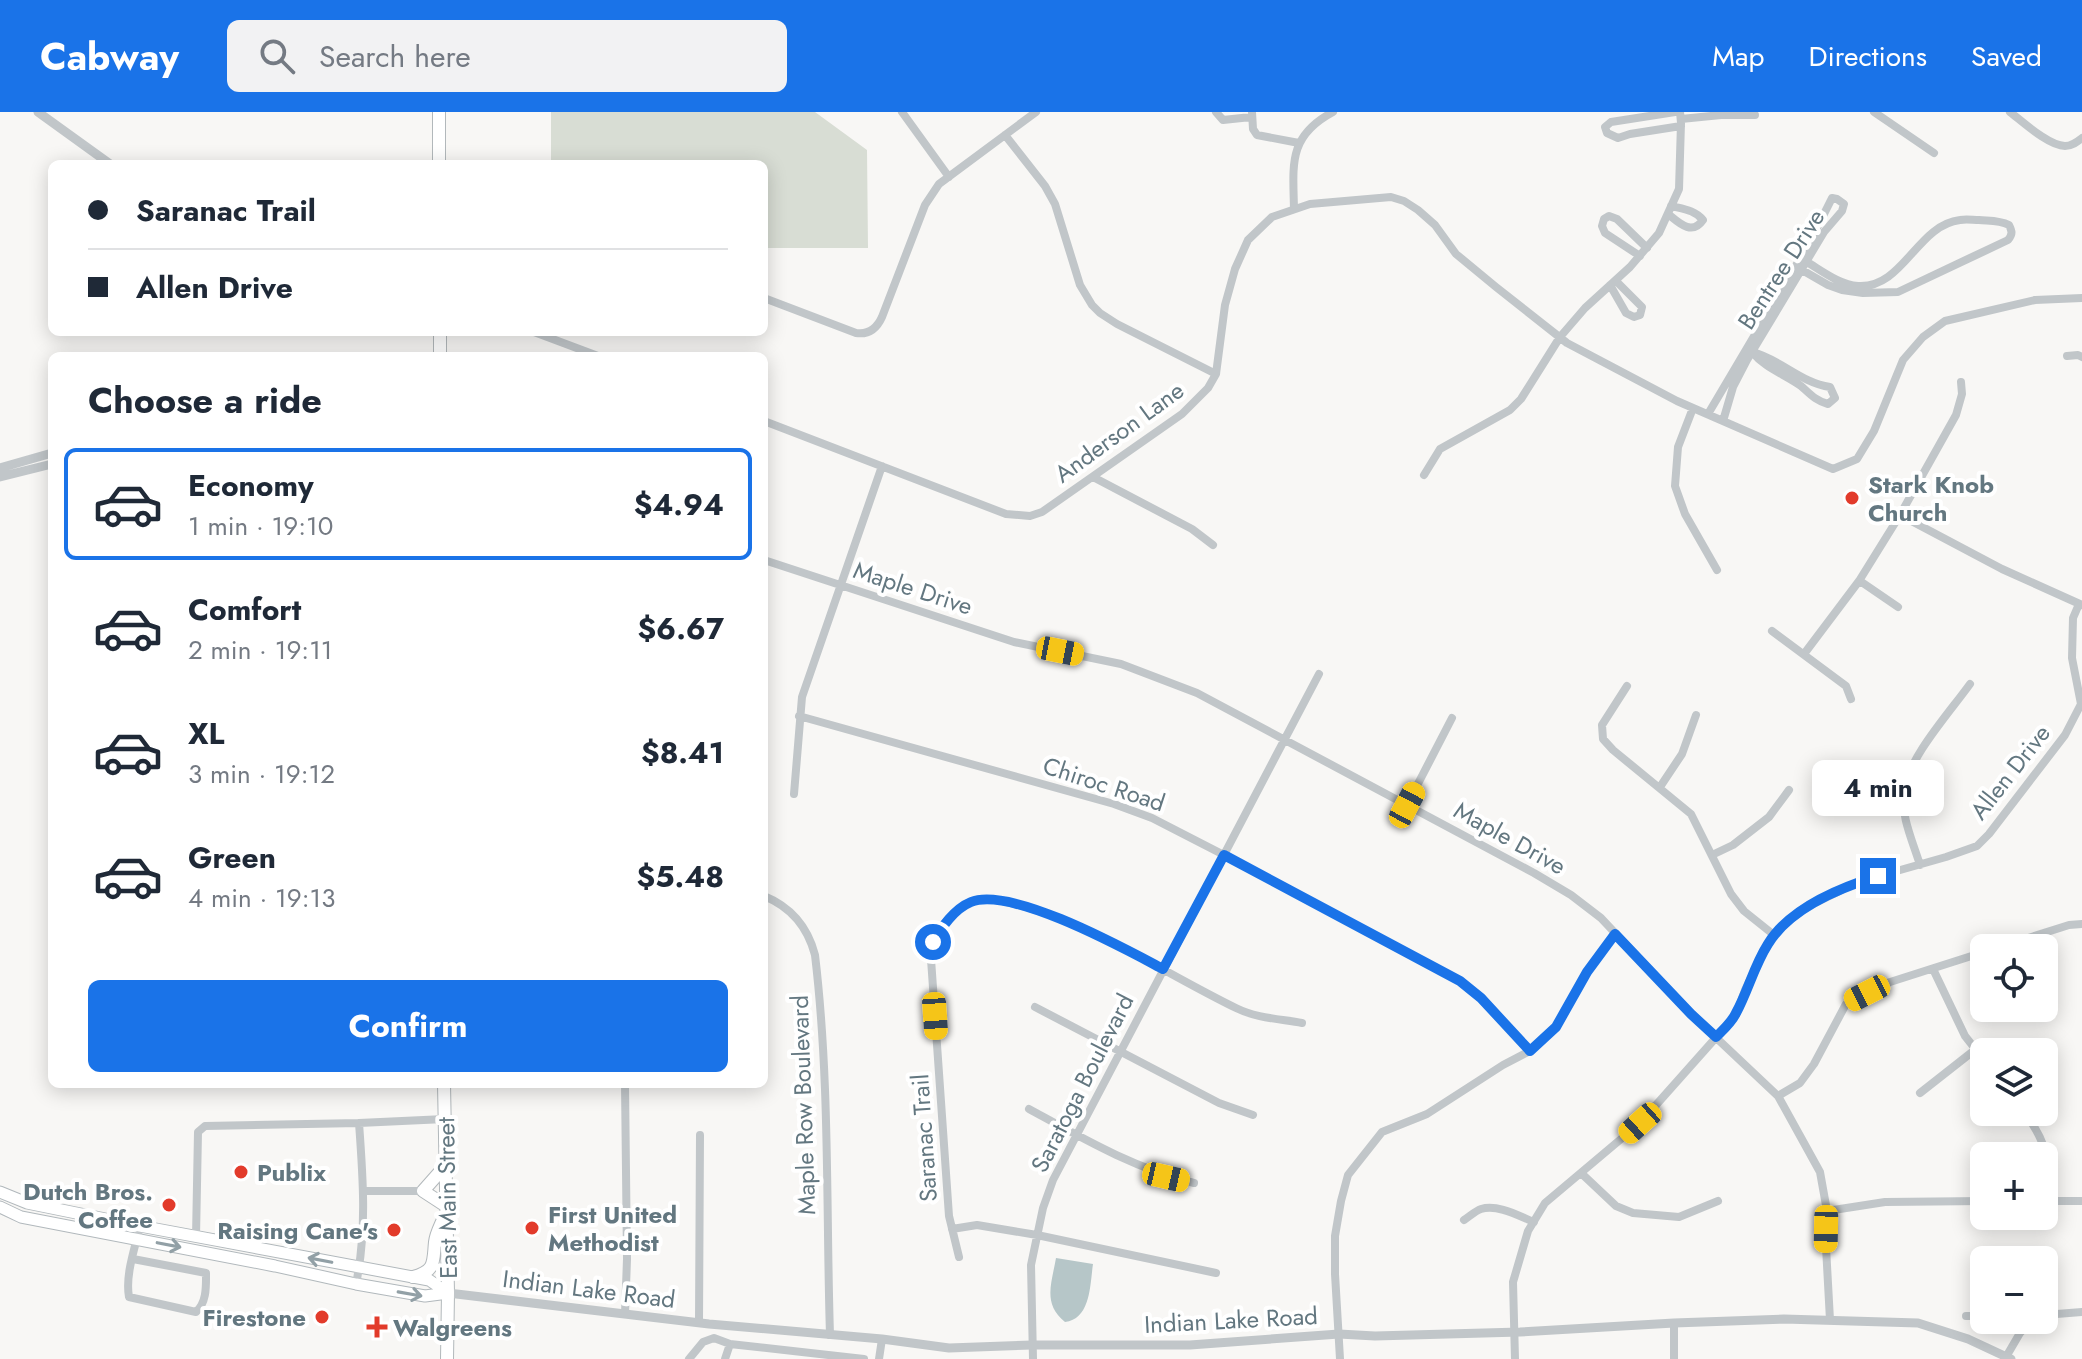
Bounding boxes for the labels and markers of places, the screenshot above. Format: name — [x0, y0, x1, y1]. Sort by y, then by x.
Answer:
place label: Stark Knob Church — [1868, 467, 1994, 530]
marker: Stark Knob Church — [1843, 489, 1861, 507]
place label: Publix — [257, 1155, 326, 1190]
marker: Publix — [232, 1163, 250, 1181]
place label: Dutch Bros. Coffee — [23, 1174, 153, 1237]
marker: Dutch Bros. Coffee — [160, 1196, 178, 1214]
place label: First United Methodist — [548, 1197, 677, 1260]
place label: Raising Cane's — [217, 1213, 378, 1248]
marker: First United Methodist — [523, 1219, 541, 1237]
marker: Raising Cane's — [385, 1221, 403, 1239]
place label: Firestone — [203, 1300, 306, 1335]
marker: Firestone — [313, 1308, 331, 1326]
place label: Walgreens — [393, 1310, 512, 1345]
marker: Walgreens — [368, 1318, 386, 1336]

